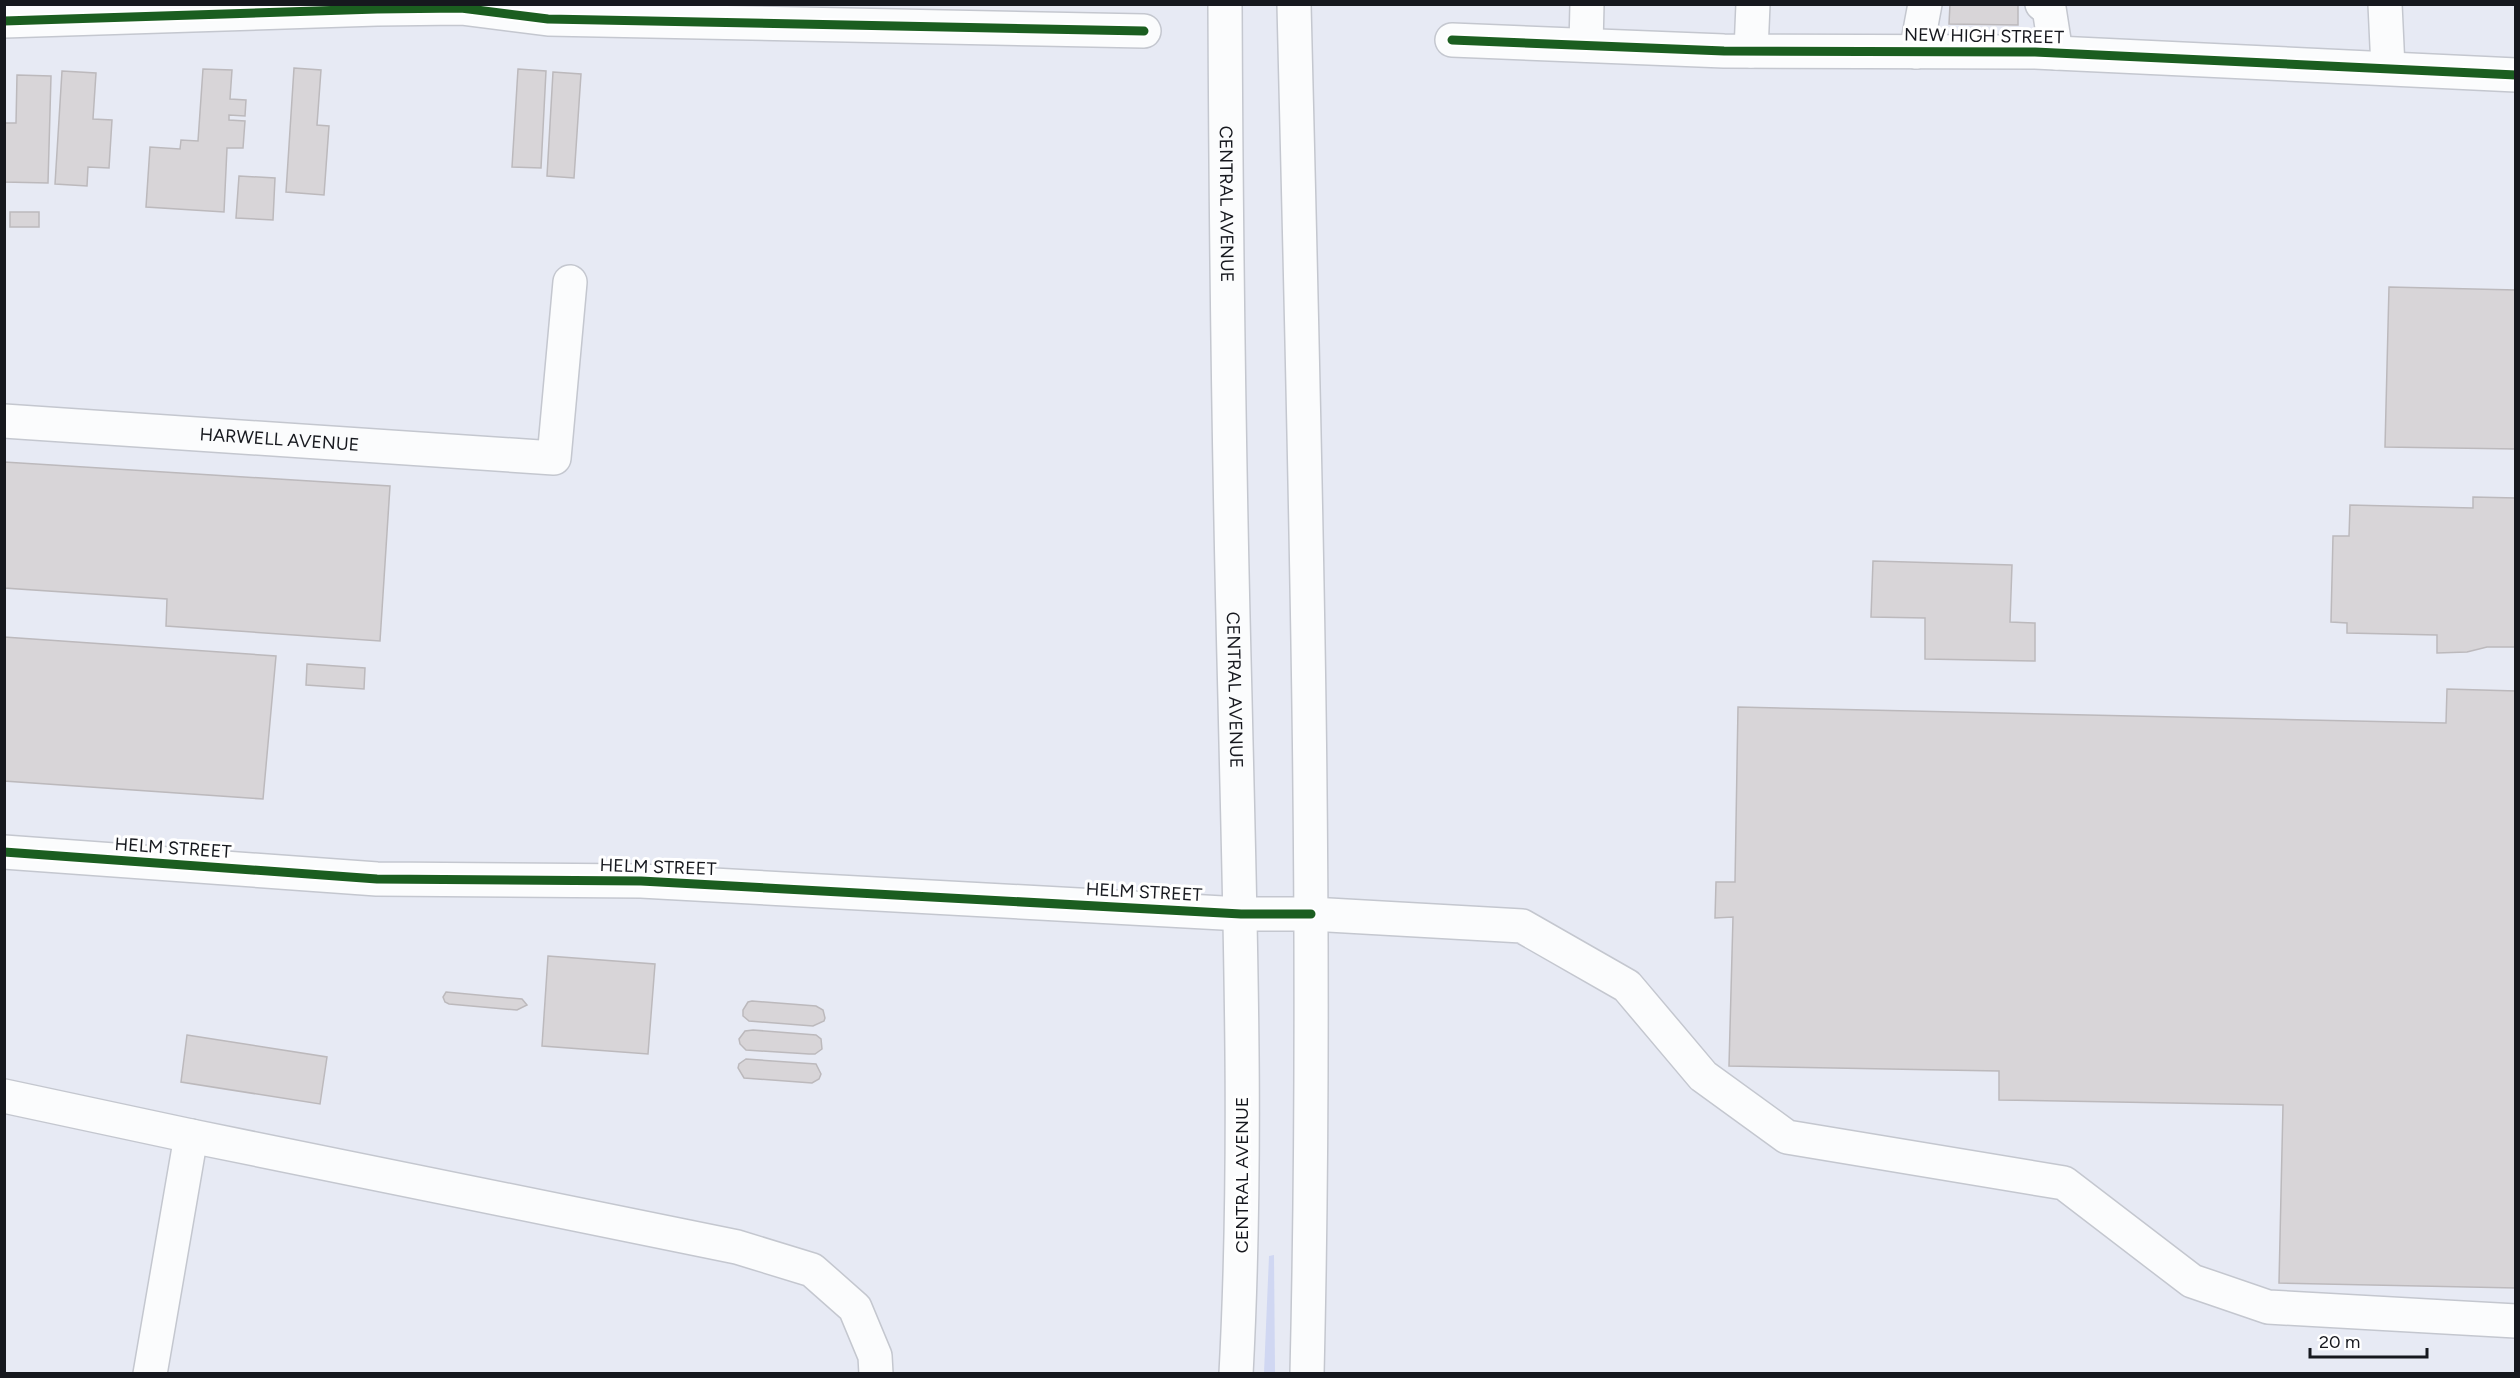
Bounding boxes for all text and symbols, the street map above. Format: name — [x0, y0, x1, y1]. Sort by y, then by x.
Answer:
street label: NEW HIGH STREET — [1904, 24, 2064, 48]
street label: CENTRAL AVENUE — [1215, 126, 1238, 282]
street label: HARWELL AVENUE — [199, 423, 360, 456]
street label: CENTRAL AVENUE — [1222, 611, 1248, 769]
street label: HELM STREET — [114, 833, 232, 863]
street label: HELM STREET — [599, 854, 717, 880]
street label: HELM STREET — [1085, 878, 1203, 906]
street label: CENTRAL AVENUE — [1231, 1097, 1253, 1253]
scale bar — [2310, 1321, 2427, 1359]
text: 20 m — [2319, 1331, 2360, 1353]

